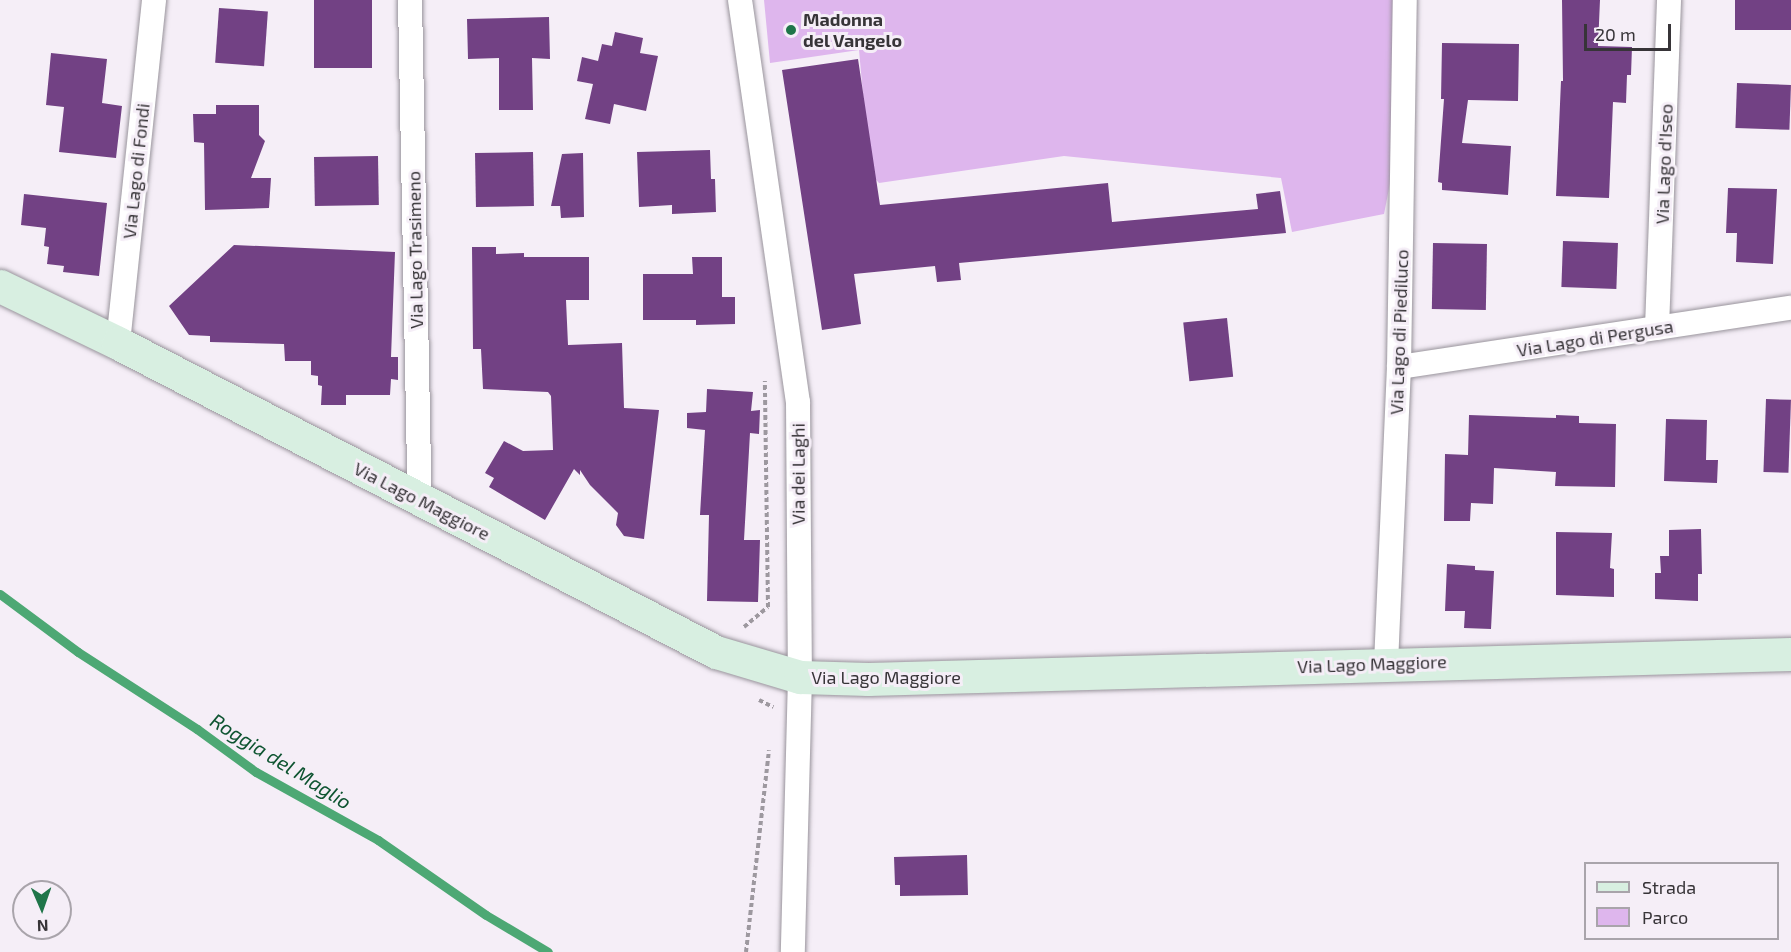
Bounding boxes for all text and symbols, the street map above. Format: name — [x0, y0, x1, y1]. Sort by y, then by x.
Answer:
place label: Madonna del Vangelo — [803, 9, 903, 52]
scale bar — [1587, 12, 1674, 50]
marker: Madonna del Vangelo — [784, 23, 798, 37]
text: 20 m — [1595, 23, 1636, 45]
street label: Via Lago di Fondi — [118, 102, 154, 240]
street label: Via Lago d'Iseo — [1651, 103, 1677, 225]
street label: Via Lago Trasimeno — [403, 171, 427, 329]
street label: Via Lago di Piediluco — [1385, 249, 1413, 415]
street label: Via Lago di Pergusa — [1515, 315, 1675, 361]
street label: Via dei Laghi — [787, 423, 809, 525]
street label: Via Lago Maggiore — [350, 457, 494, 545]
street label: Via Lago Maggiore — [1297, 651, 1447, 677]
street label: Via Lago Maggiore — [811, 666, 961, 688]
water label: Roggia del Maglio — [206, 708, 356, 814]
legend — [1584, 862, 1779, 940]
text: Strada — [1642, 876, 1696, 898]
north arrow — [12, 880, 72, 940]
text: Parco — [1642, 906, 1688, 928]
text: N — [36, 917, 49, 936]

